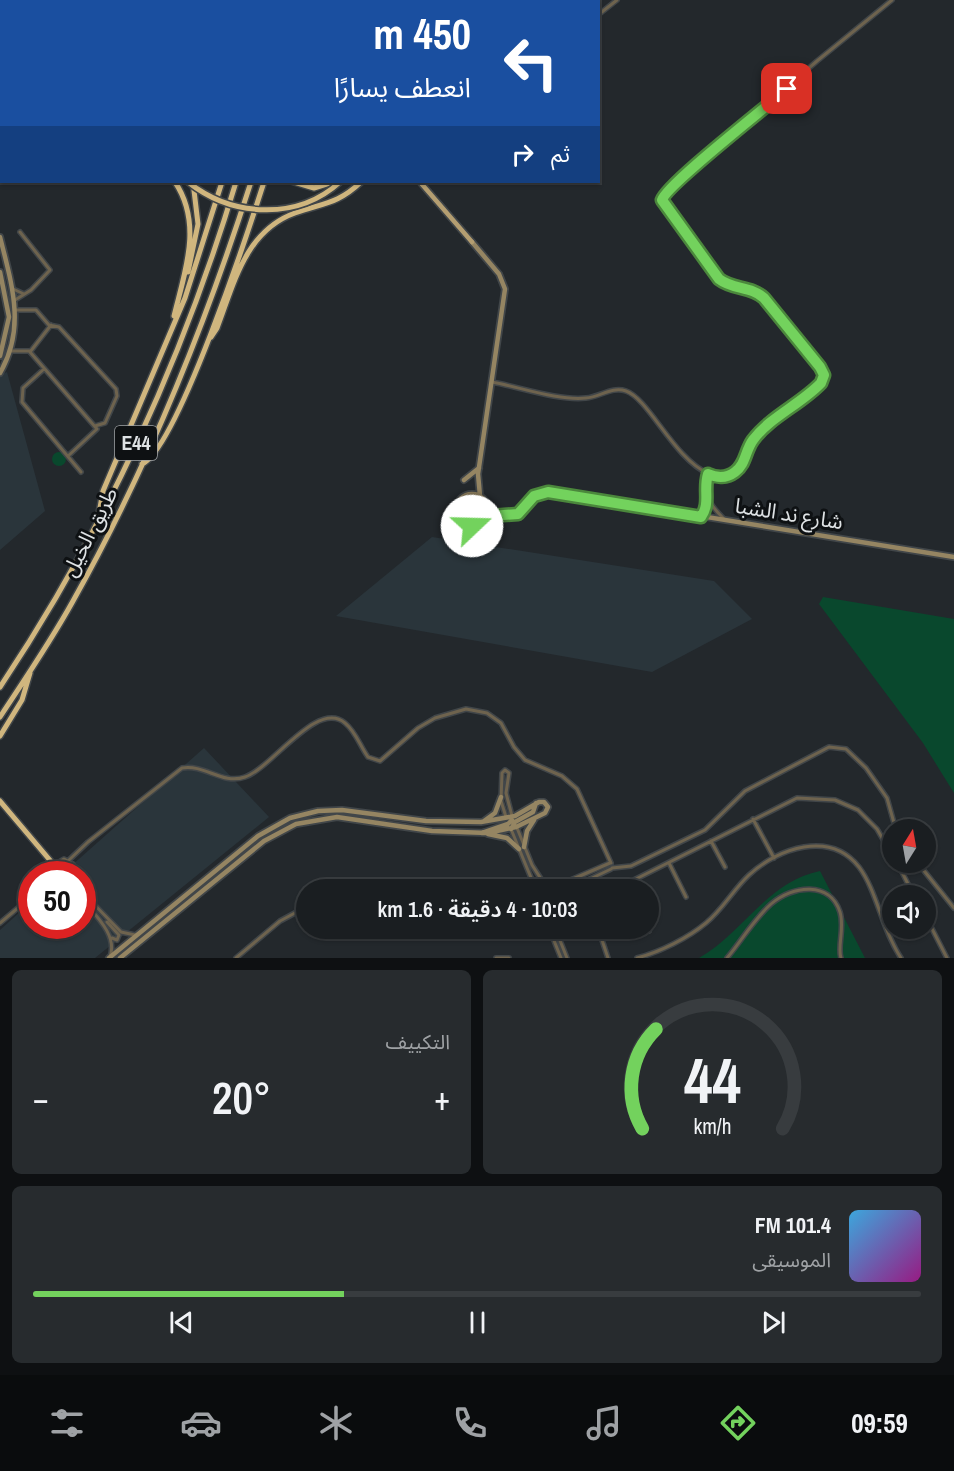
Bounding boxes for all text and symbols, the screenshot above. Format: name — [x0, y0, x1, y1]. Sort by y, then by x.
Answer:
text: 450 m — [373, 6, 471, 62]
icon: left — [492, 24, 570, 102]
pin — [761, 63, 812, 114]
text: انعطف يسارًا — [334, 69, 471, 105]
icon: arrive — [770, 72, 803, 105]
icon: right — [506, 138, 539, 171]
text: ثم — [551, 139, 570, 169]
road number: E44 — [115, 426, 157, 460]
street label: طريق الخيل — [55, 482, 124, 582]
street label: شارع ند الشبا — [733, 491, 845, 537]
position arrow — [440, 494, 504, 558]
north arrow — [882, 819, 936, 873]
map controls — [882, 819, 936, 939]
speed limit sign: 50 — [18, 861, 96, 939]
button: sound — [882, 885, 936, 939]
text: 10:03 · 4 دقيقة · 1.6 km — [378, 894, 577, 924]
text: التكييف — [386, 1028, 450, 1055]
text: 44 — [684, 1038, 741, 1122]
text: 20° — [212, 1067, 271, 1128]
text: − — [33, 1076, 49, 1120]
text: + — [434, 1076, 450, 1120]
text: km/h — [693, 1112, 732, 1141]
text: 101.4 FM — [755, 1210, 831, 1240]
text: الموسيقى — [752, 1246, 831, 1273]
icon: previous — [165, 1306, 198, 1339]
icon: pause — [461, 1306, 494, 1339]
icon: next — [757, 1306, 790, 1339]
icon: filters — [46, 1402, 88, 1444]
icon: car — [180, 1402, 222, 1444]
icon: climate — [315, 1402, 357, 1444]
icon: phone — [449, 1402, 491, 1444]
icon: music — [583, 1402, 625, 1444]
icon: directions — [717, 1402, 759, 1444]
text: 09:59 — [851, 1405, 908, 1441]

